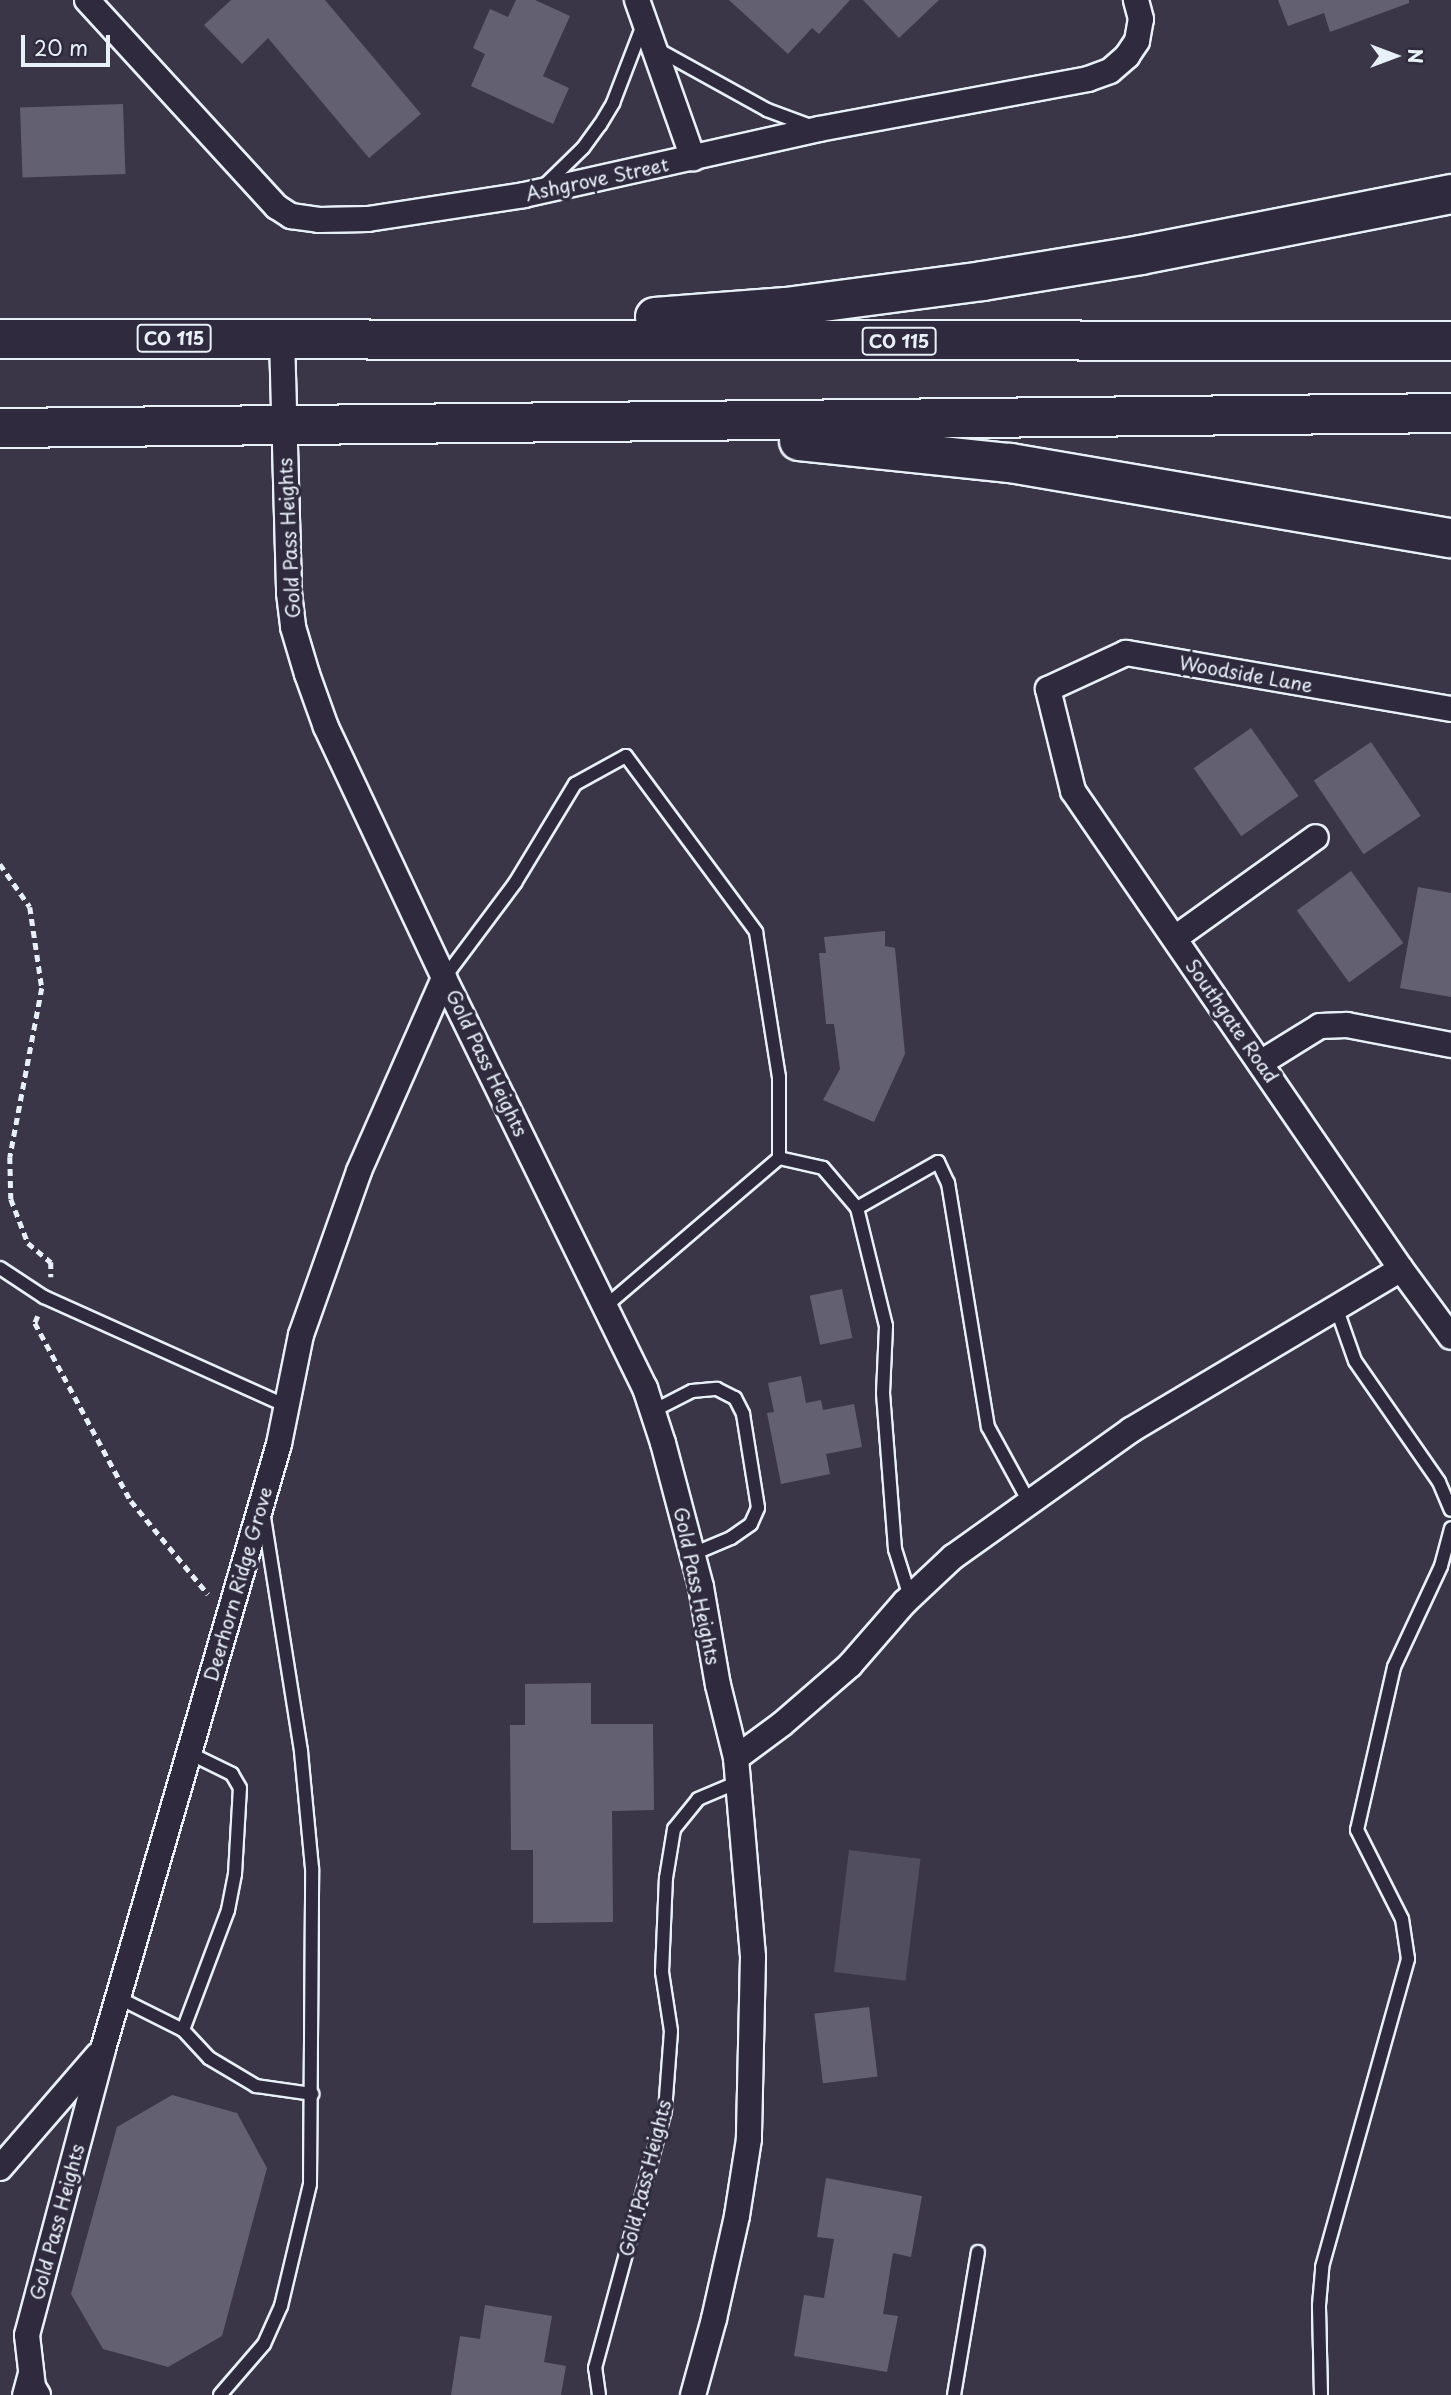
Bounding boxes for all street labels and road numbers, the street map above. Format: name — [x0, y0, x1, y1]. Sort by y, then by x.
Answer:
street label: Ashgrove Street — [523, 153, 671, 205]
road number: CO 115 — [136, 324, 212, 352]
road number: CO 115 — [860, 326, 937, 356]
street label: Gold Pass Heights — [273, 456, 305, 620]
street label: Woodside Lane — [1177, 651, 1315, 697]
street label: Southgate Road — [1181, 955, 1283, 1087]
street label: Gold Pass Heights — [441, 985, 533, 1141]
street label: Deerhorn Ridge Grove — [199, 1484, 277, 1684]
street label: Gold Pass Heights — [669, 1504, 725, 1668]
street label: Gold Pass Heights — [614, 2096, 676, 2260]
street label: Gold Pass Heights — [25, 2141, 89, 2303]

